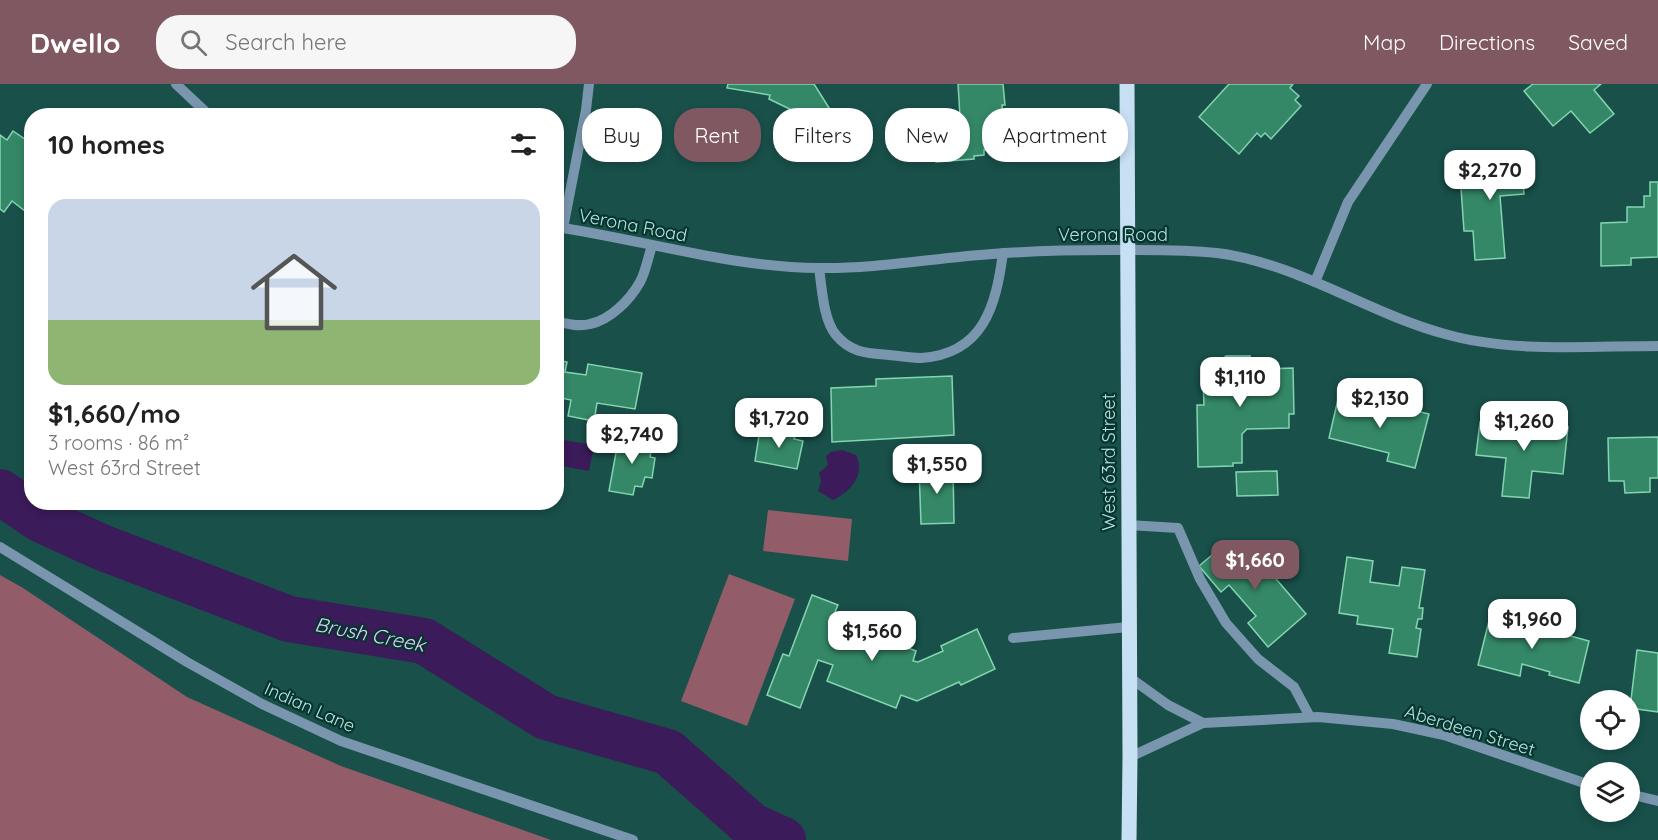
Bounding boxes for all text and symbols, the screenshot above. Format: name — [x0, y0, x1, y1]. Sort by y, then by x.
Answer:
search box — [156, 15, 576, 69]
text: Dwello — [30, 25, 120, 60]
icon: search — [177, 26, 210, 59]
text: Search here — [225, 28, 347, 56]
text: Map — [1363, 29, 1406, 55]
text: Directions — [1439, 29, 1535, 55]
text: Saved — [1568, 29, 1628, 55]
chip: Buy — [582, 108, 662, 162]
chip: Rent — [674, 108, 761, 162]
chip: Filters — [773, 108, 873, 162]
chip: New — [885, 108, 970, 162]
chip: Apartment — [982, 108, 1128, 162]
text: 10 homes — [48, 128, 165, 161]
icon: filters — [507, 128, 540, 161]
pin: $2,270 — [1441, 150, 1539, 201]
text: $2,270 — [1458, 157, 1522, 182]
street label: Verona Road — [577, 203, 689, 247]
street label: Verona Road — [1058, 223, 1168, 246]
icon: home — [240, 238, 348, 346]
pin: $1,110 — [1191, 357, 1289, 408]
text: $1,110 — [1214, 364, 1266, 389]
pin: $2,130 — [1331, 378, 1429, 429]
text: $2,130 — [1351, 385, 1409, 410]
street label: West 63rd Street — [1097, 393, 1120, 531]
text: $1,660/mo — [48, 397, 180, 430]
pin: $1,720 — [730, 398, 828, 449]
pin: $1,260 — [1475, 401, 1573, 452]
text: $1,720 — [749, 405, 809, 430]
text: $1,260 — [1494, 408, 1554, 433]
pin: $2,740 — [583, 414, 681, 465]
text: $2,740 — [600, 421, 664, 446]
text: 3 rooms · 86 m² — [48, 430, 189, 455]
pin: $1,550 — [888, 444, 986, 495]
text: $1,550 — [907, 451, 967, 476]
text: West 63rd Street — [48, 455, 201, 480]
pin: $1,660 — [1206, 540, 1304, 591]
text: $1,660 — [1225, 547, 1285, 572]
pin: $1,960 — [1483, 599, 1581, 650]
text: $1,960 — [1502, 606, 1562, 631]
water label: Brush Creek — [313, 611, 430, 657]
pin: $1,560 — [823, 611, 921, 662]
text: $1,560 — [842, 618, 902, 643]
street label: Indian Lane — [261, 677, 359, 737]
map controls — [1580, 690, 1640, 822]
button: locate — [1580, 690, 1640, 750]
street label: Aberdeen Street — [1402, 699, 1538, 761]
button: layers — [1580, 762, 1640, 822]

